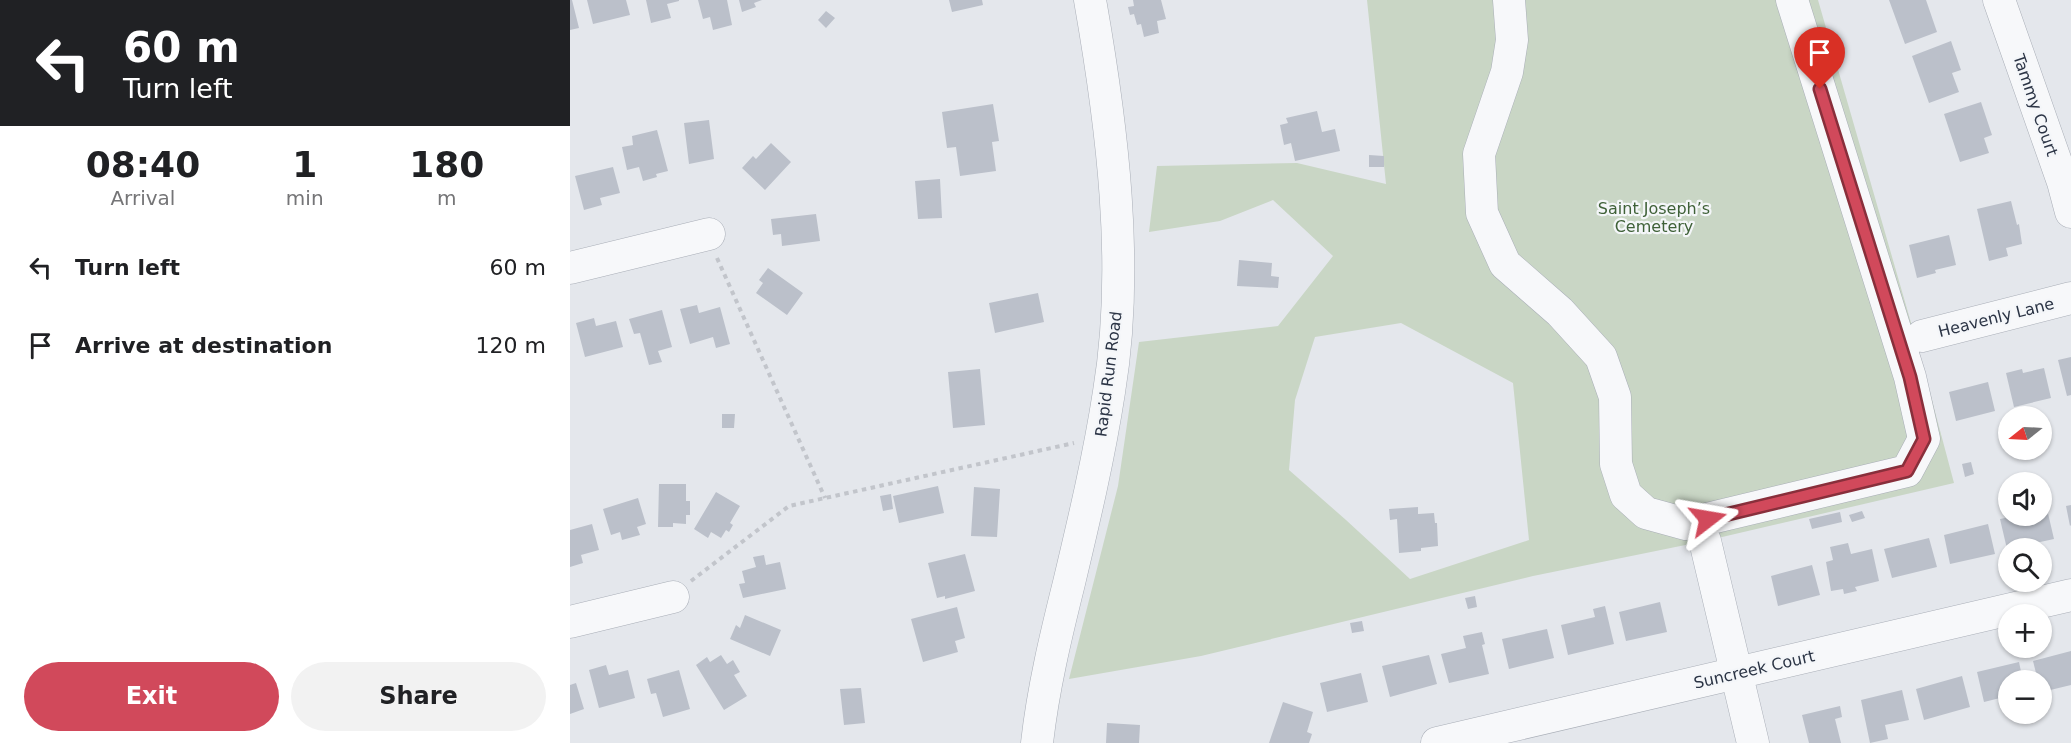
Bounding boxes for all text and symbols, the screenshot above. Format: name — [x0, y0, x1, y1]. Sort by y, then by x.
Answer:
text: 60 m — [123, 23, 240, 72]
icon: left — [24, 24, 102, 102]
pin — [1794, 27, 1845, 89]
icon: arrive — [1803, 36, 1836, 69]
street label: Tammy Court — [2009, 51, 2062, 159]
text: Turn left — [123, 73, 233, 104]
text: 08:40 — [86, 144, 200, 185]
text: 1 — [292, 144, 317, 185]
text: 180 — [409, 144, 484, 185]
text: Arrival — [110, 186, 175, 210]
text: min — [286, 186, 324, 210]
text: m — [437, 186, 457, 210]
park label: Saint Joseph’s Cemetery — [1598, 199, 1710, 236]
icon: left — [24, 251, 57, 284]
text: Turn left — [75, 255, 180, 280]
text: 60 m — [490, 255, 546, 280]
street label: Heavenly Lane — [1936, 294, 2056, 341]
street label: Rapid Run Road — [1091, 310, 1126, 438]
icon: arrive — [24, 329, 57, 362]
text: Arrive at destination — [75, 333, 332, 358]
text: 120 m — [476, 333, 546, 358]
north arrow — [1998, 406, 2052, 460]
map controls — [1998, 406, 2052, 724]
button: sound — [1998, 472, 2052, 526]
position arrow — [1676, 487, 1740, 551]
button: search — [1998, 538, 2052, 592]
button: + — [1998, 604, 2052, 658]
street label: Suncreek Court — [1692, 646, 1816, 693]
button: Exit — [24, 662, 279, 731]
button: Share — [291, 662, 546, 731]
button: − — [1998, 670, 2052, 724]

